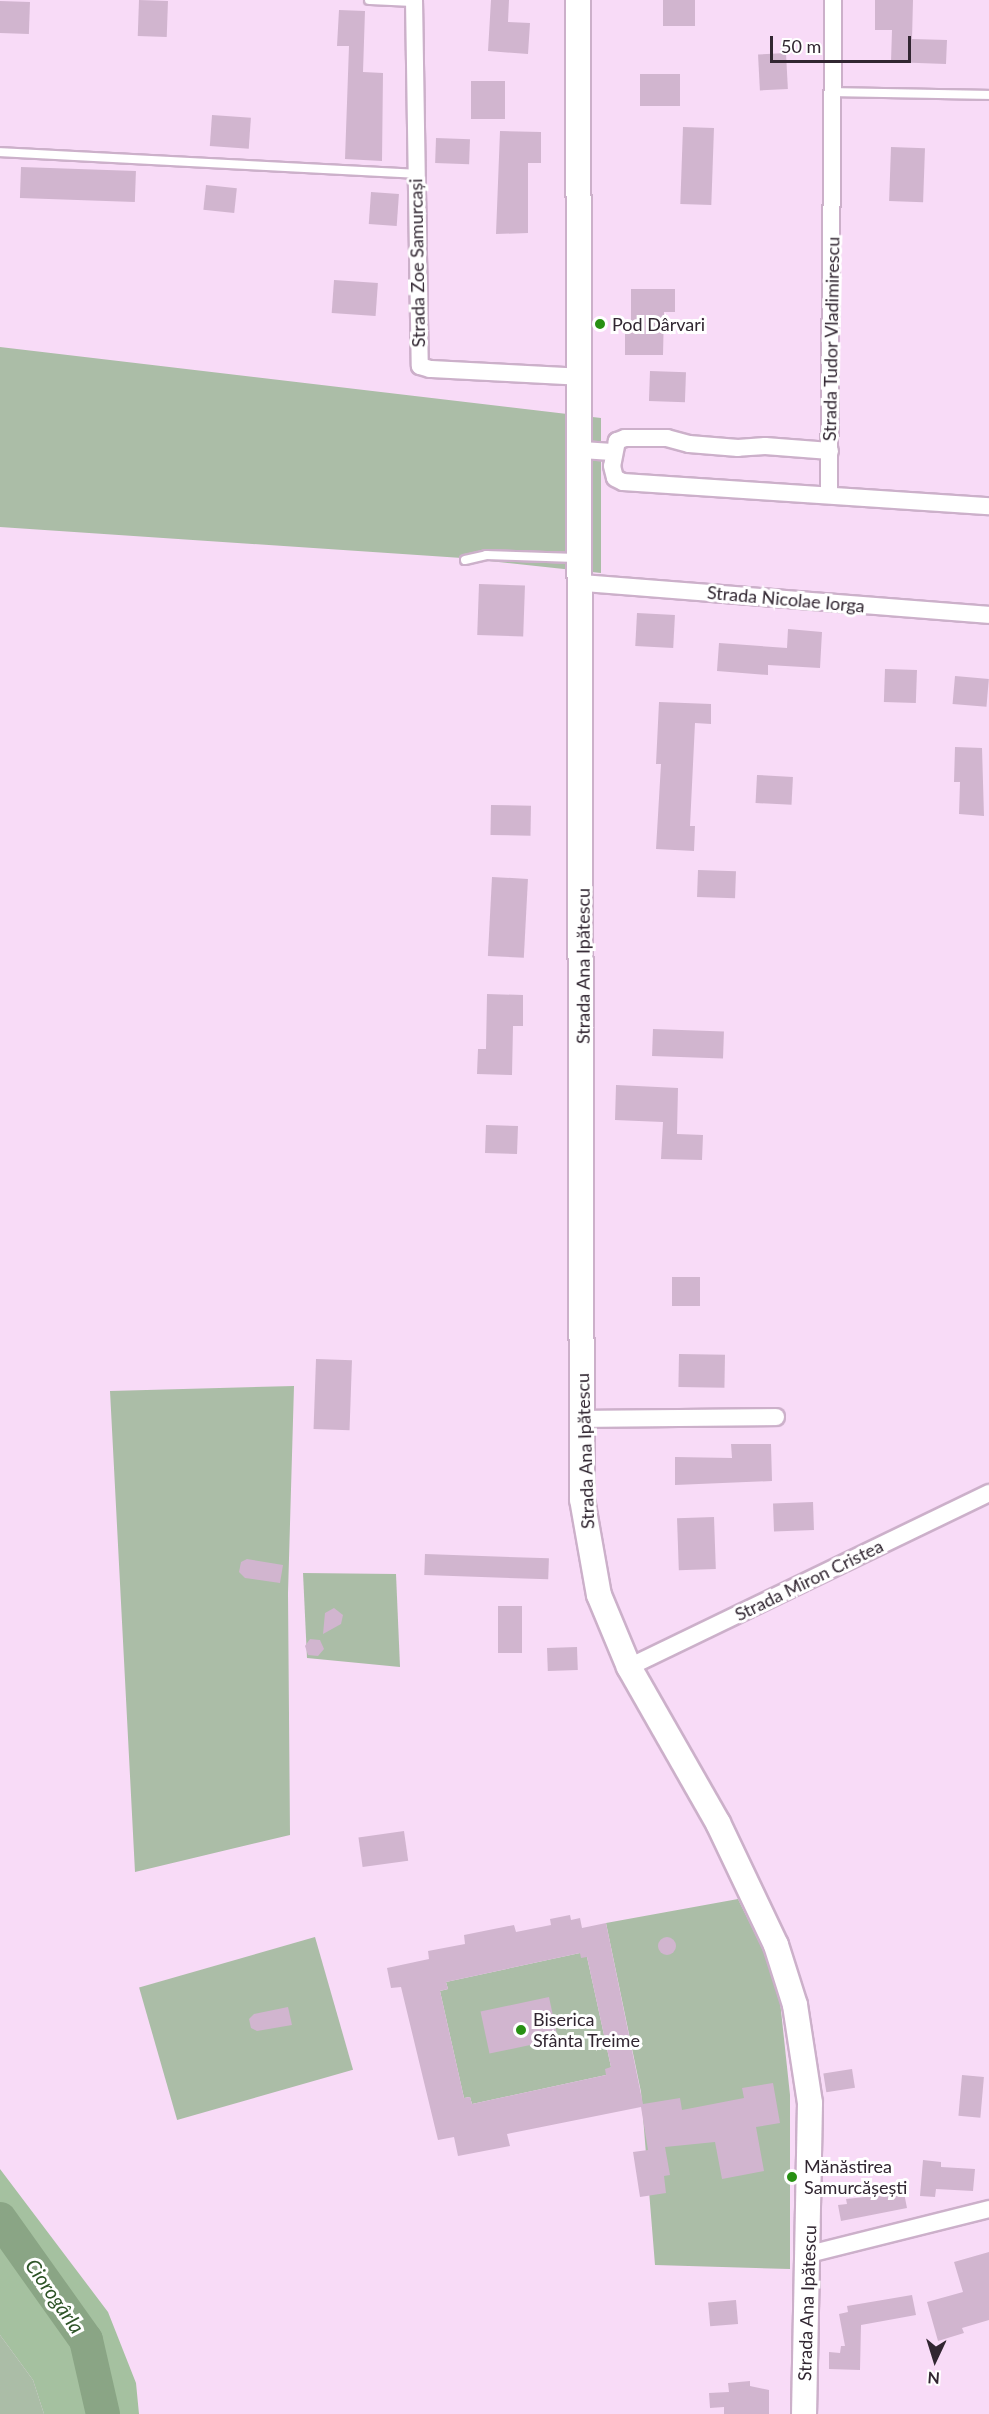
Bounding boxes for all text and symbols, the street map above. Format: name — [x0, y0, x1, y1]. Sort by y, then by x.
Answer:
scale bar — [773, 24, 914, 62]
text: 50 m — [781, 35, 821, 57]
street label: Strada Zoe Samurcași — [405, 178, 429, 348]
street label: Strada Tudor Vladimirescu — [818, 236, 844, 442]
place label: Pod Dârvari — [612, 313, 705, 335]
marker: Pod Dârvari — [593, 317, 607, 331]
street label: Strada Nicolae Iorga — [706, 581, 866, 617]
street label: Strada Ana Ipătescu — [572, 888, 594, 1044]
street label: Strada Ana Ipătescu — [571, 1372, 599, 1530]
street label: Strada Miron Cristea — [731, 1535, 887, 1625]
place label: Biserica Sfânta Treime — [533, 2009, 640, 2052]
marker: Biserica Sfânta Treime — [514, 2023, 528, 2037]
place label: Mănăstirea Samurcășești — [804, 2156, 907, 2198]
marker: Mănăstirea Samurcășești — [785, 2170, 799, 2184]
street label: Strada Ana Ipătescu — [793, 2224, 821, 2382]
water label: Ciorogârla — [21, 2254, 89, 2338]
north arrow — [905, 2330, 965, 2390]
text: N — [927, 2369, 941, 2388]

